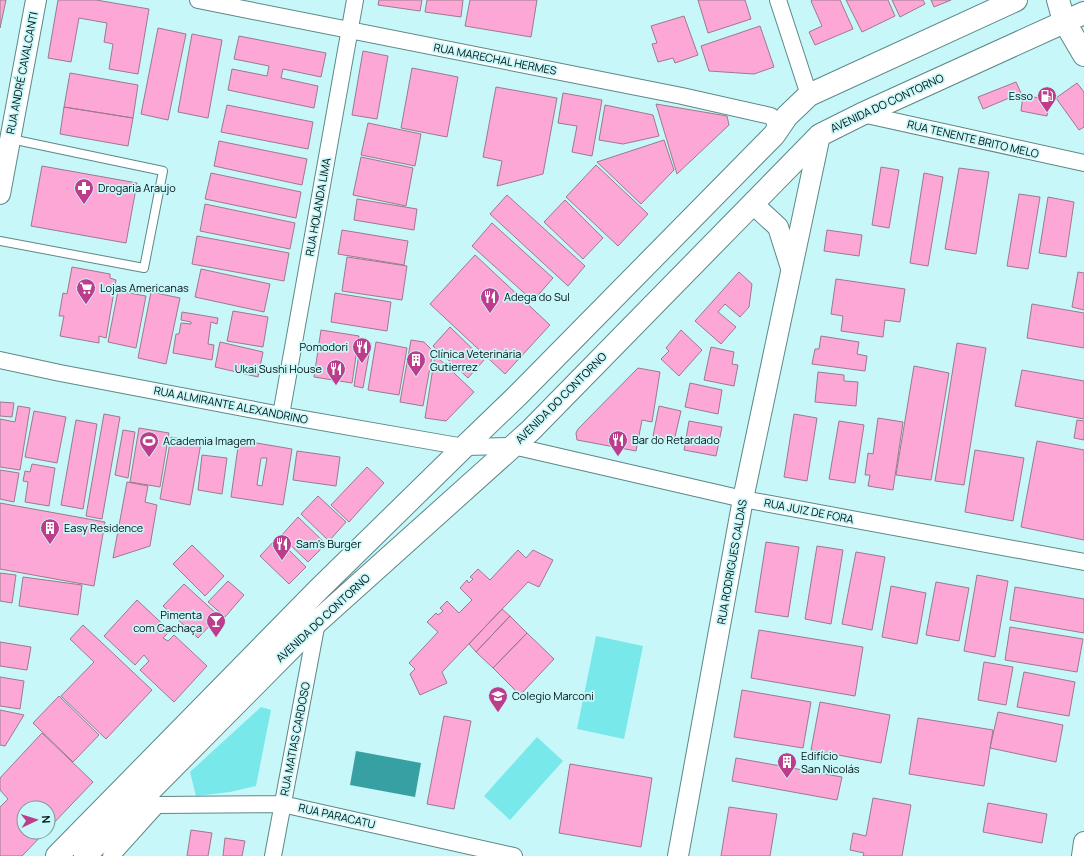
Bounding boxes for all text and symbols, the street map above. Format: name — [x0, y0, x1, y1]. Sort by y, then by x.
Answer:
street label: RUA ANDRÉ CAVALCANTI — [2, 10, 41, 135]
street label: RUA MARECHAL HERMES — [432, 39, 558, 78]
street label: AVENIDA DO CONTORNO — [828, 70, 946, 135]
fuel station icon: Esso — [1036, 85, 1058, 113]
place label: Esso — [1009, 88, 1033, 103]
street label: RUA TENENTE BRITO MELO — [906, 116, 1040, 161]
street label: RUA HOLANDA LIMA — [301, 156, 334, 257]
pharmacy icon: Drogaria Araujo — [73, 177, 95, 205]
place label: Drogaria Araujo — [98, 180, 176, 195]
supermarket icon: Lojas Americanas — [75, 277, 97, 305]
place label: Lojas Americanas — [100, 280, 189, 295]
restaurant icon: Adega do Sul — [479, 286, 501, 314]
place label: Adega do Sul — [504, 289, 570, 304]
restaurant icon: Pomodori — [351, 336, 373, 364]
place label: Pomodori — [300, 339, 348, 354]
place label: Clínica Veterinária Gutierrez — [430, 346, 521, 374]
building icon: Clínica Veterinária Gutierrez — [405, 349, 427, 377]
street label: AVENIDA DO CONTORNO — [512, 349, 610, 447]
restaurant icon: Ukai Sushi House — [325, 358, 347, 386]
place label: Ukai Sushi House — [235, 361, 323, 376]
street label: RUA ALMIRANTE ALEXANDRINO — [153, 382, 310, 427]
restaurant icon: Bar do Retardado — [607, 429, 629, 457]
sports icon: Academia Imagem — [138, 430, 160, 458]
place label: Bar do Retardado — [632, 432, 720, 447]
place label: Academia Imagem — [163, 433, 255, 448]
street label: RUA JUIZ DE FORA — [763, 494, 855, 527]
street label: RUA RODRIGUES CALDAS — [713, 498, 750, 626]
building icon: Easy Residence — [39, 517, 61, 545]
place label: Easy Residence — [64, 520, 144, 535]
restaurant icon: Sam's Burger — [271, 533, 293, 561]
place label: Sam's Burger — [296, 536, 361, 551]
street label: AVENIDA DO CONTORNO — [272, 570, 373, 665]
place label: Pimenta com Cachaça — [133, 607, 202, 635]
bar icon: Pimenta com Cachaça — [205, 610, 227, 638]
street label: RUA MATIAS CARDOSO — [276, 681, 313, 797]
school or university icon: Colegio Marconi — [487, 685, 509, 713]
place label: Colegio Marconi — [512, 688, 594, 703]
place label: Edifício San Nicolás — [801, 748, 860, 776]
building icon: Edifício San Nicolás — [776, 751, 798, 779]
street label: RUA PARACATU — [297, 799, 377, 832]
north arrow — [16, 800, 56, 840]
text: N — [39, 815, 54, 824]

